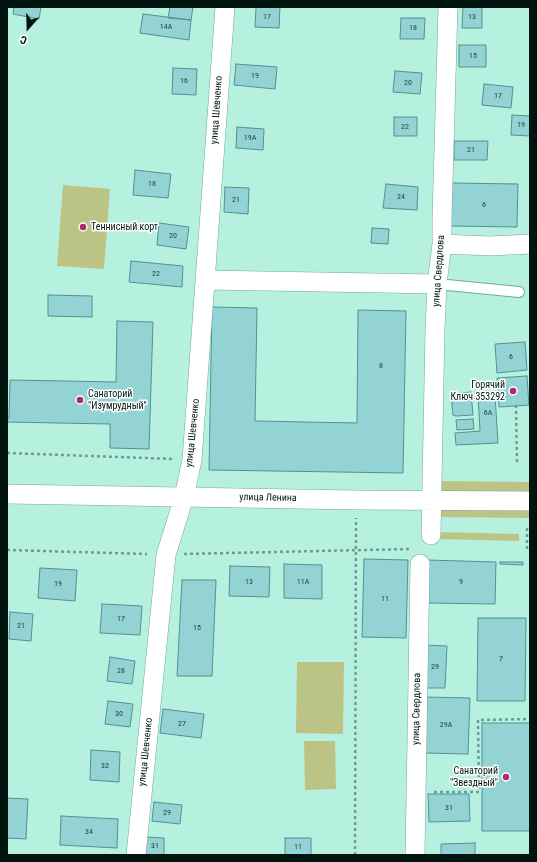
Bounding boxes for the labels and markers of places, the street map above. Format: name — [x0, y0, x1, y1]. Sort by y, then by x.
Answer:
place label: Теннисный корт — [91, 221, 158, 233]
marker: Теннисный корт — [78, 222, 88, 232]
place label: Горячий Ключ 353292 — [451, 379, 505, 402]
marker: Горячий Ключ 353292 — [508, 386, 518, 396]
place label: Санаторий "Изумрудный" — [88, 388, 147, 412]
marker: Санаторий "Изумрудный" — [75, 395, 85, 405]
place label: Санаторий "Звездный" — [450, 765, 498, 788]
marker: Санаторий "Звездный" — [501, 772, 511, 782]

